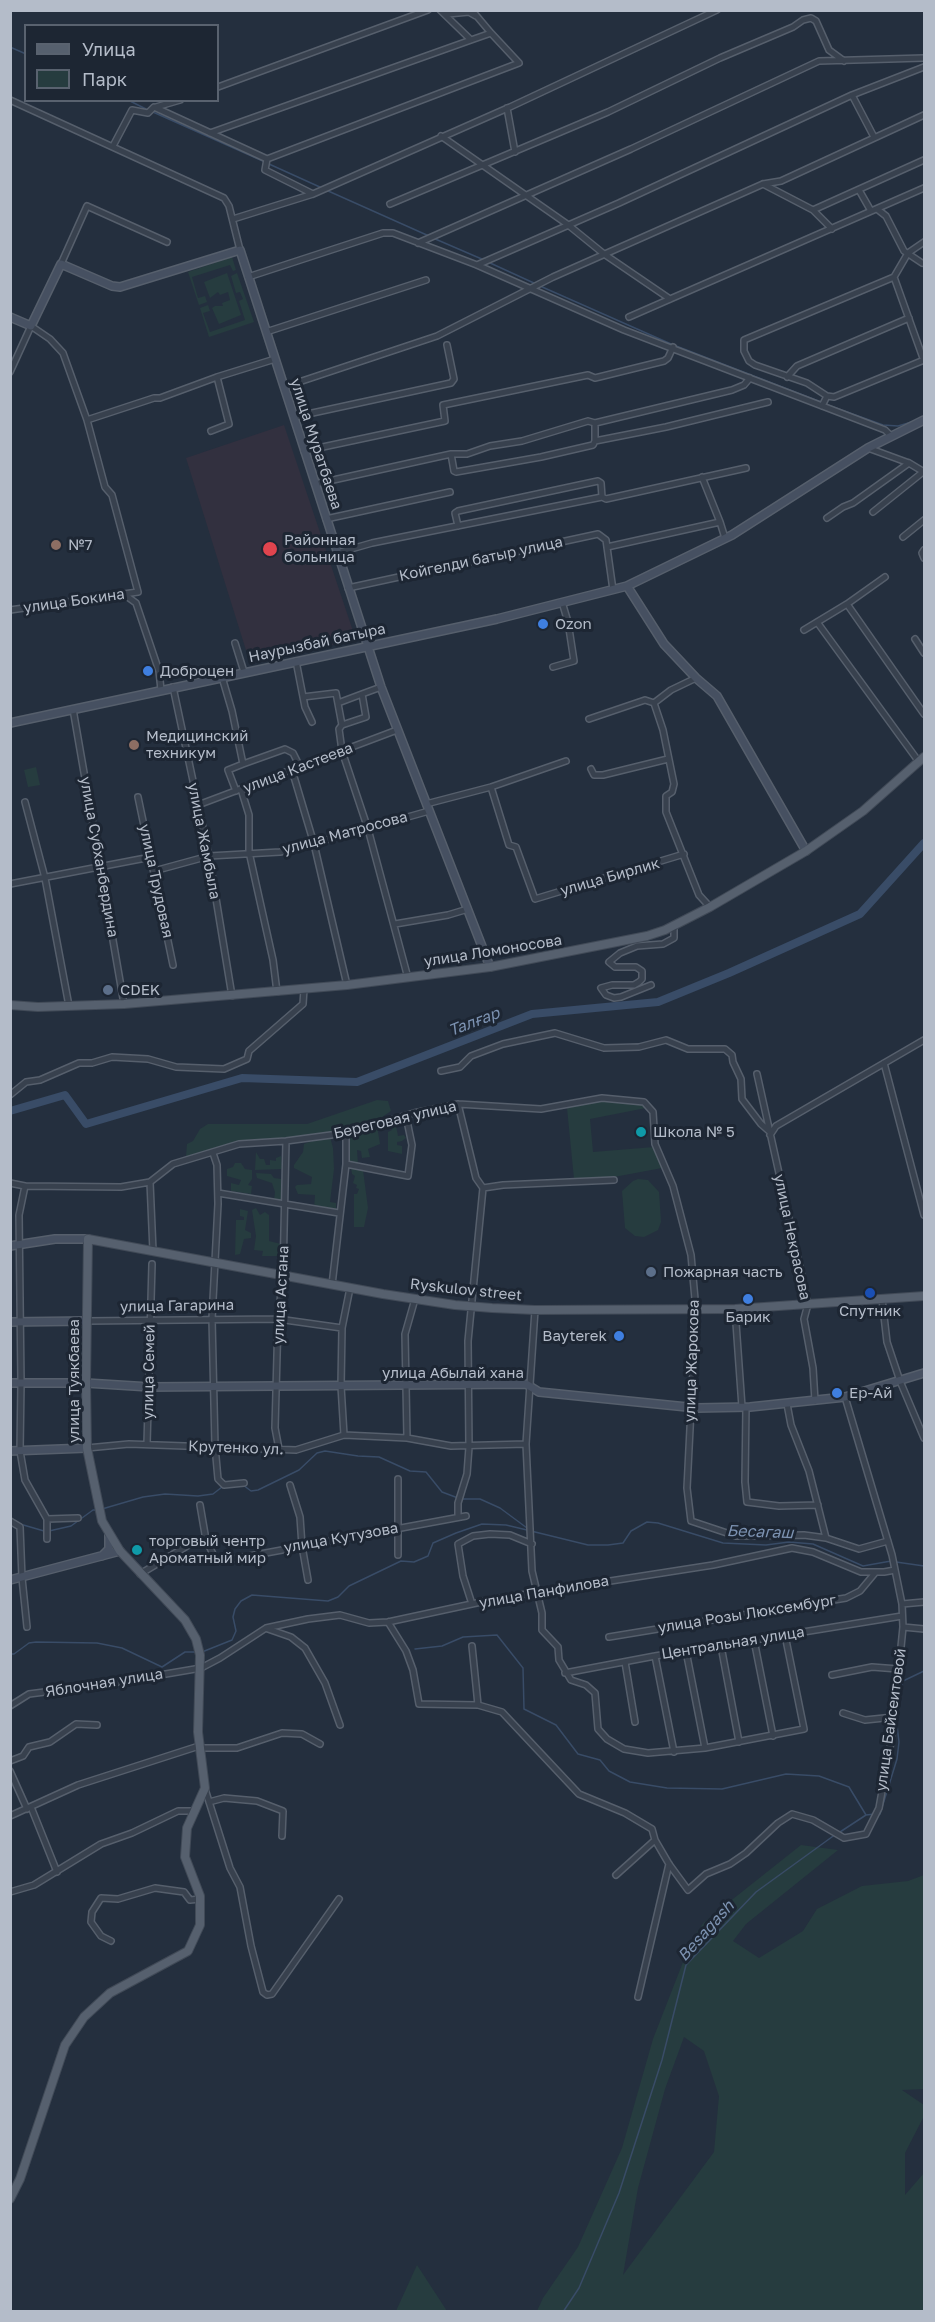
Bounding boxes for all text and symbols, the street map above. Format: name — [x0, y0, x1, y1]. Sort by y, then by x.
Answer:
legend — [24, 24, 219, 102]
text: Улица — [82, 38, 136, 60]
text: Парк — [82, 68, 127, 90]
street label: улица Муратбаева — [286, 376, 346, 512]
place label: Районная больница — [284, 531, 356, 566]
street label: Койгелди батыр улица — [398, 533, 564, 585]
place label: №7 — [68, 536, 92, 554]
marker: №7 — [49, 538, 63, 552]
marker: Районная больница — [261, 540, 279, 558]
street label: улица Бокина — [22, 585, 126, 617]
place label: Ozon — [555, 615, 592, 633]
marker: Ozon — [536, 617, 550, 631]
street label: Наурызбай батыра — [247, 620, 387, 666]
place label: Доброцен — [160, 662, 234, 680]
marker: Доброцен — [141, 664, 155, 678]
place label: Медицинский техникум — [146, 727, 248, 762]
marker: Медицинский техникум — [127, 738, 141, 752]
street label: улица Кастеева — [241, 739, 355, 797]
street label: улица Субханбердина — [76, 775, 122, 939]
street label: улица Жамбыла — [184, 781, 224, 901]
street label: улица Матросова — [281, 808, 409, 858]
street label: улица Трудовая — [135, 822, 177, 940]
street label: улица Бирлик — [558, 854, 662, 900]
street label: улица Ломоносова — [423, 931, 563, 971]
place label: CDEK — [120, 981, 160, 999]
marker: CDEK — [101, 983, 115, 997]
water label: Талғар — [446, 1003, 502, 1041]
street label: Береговая улица — [332, 1097, 458, 1143]
place label: Школа № 5 — [653, 1123, 735, 1141]
marker: Школа № 5 — [634, 1125, 648, 1139]
street label: улица Некрасова — [770, 1172, 814, 1302]
street label: улица Астана — [269, 1245, 293, 1345]
place label: Пожарная часть — [663, 1263, 783, 1281]
marker: Пожарная часть — [644, 1265, 658, 1279]
street label: Ryskulov street — [409, 1275, 523, 1305]
marker: Спутник — [863, 1286, 877, 1300]
marker: Барик — [741, 1292, 755, 1306]
street label: улица Гагарина — [120, 1296, 234, 1316]
street label: улица Жарокова — [681, 1299, 703, 1423]
place label: Спутник — [839, 1302, 901, 1320]
place label: Барик — [725, 1308, 771, 1326]
street label: улица Туякбаева — [65, 1319, 83, 1443]
street label: улица Семей — [139, 1324, 159, 1420]
place label: Bayterek — [542, 1327, 607, 1345]
marker: Bayterek — [612, 1329, 626, 1343]
street label: улица Абылай хана — [382, 1364, 524, 1382]
place label: Ер-Ай — [849, 1384, 892, 1402]
marker: Ер-Ай — [830, 1386, 844, 1400]
street label: Крутенко ул. — [188, 1437, 284, 1459]
street label: улица Кутузова — [282, 1519, 400, 1557]
water label: Бесагаш — [726, 1521, 794, 1543]
place label: торговый чентр Ароматный мир — [149, 1532, 266, 1567]
marker: торговый чентр Ароматный мир — [130, 1543, 144, 1557]
street label: улица Панфилова — [478, 1572, 610, 1612]
street label: улица Розы Люксембург — [656, 1591, 838, 1637]
street label: Центральная улица — [660, 1623, 806, 1663]
street label: улица Байсеитовой — [872, 1647, 910, 1793]
street label: Яблочная улица — [44, 1665, 164, 1701]
water label: Besagash — [674, 1897, 738, 1965]

